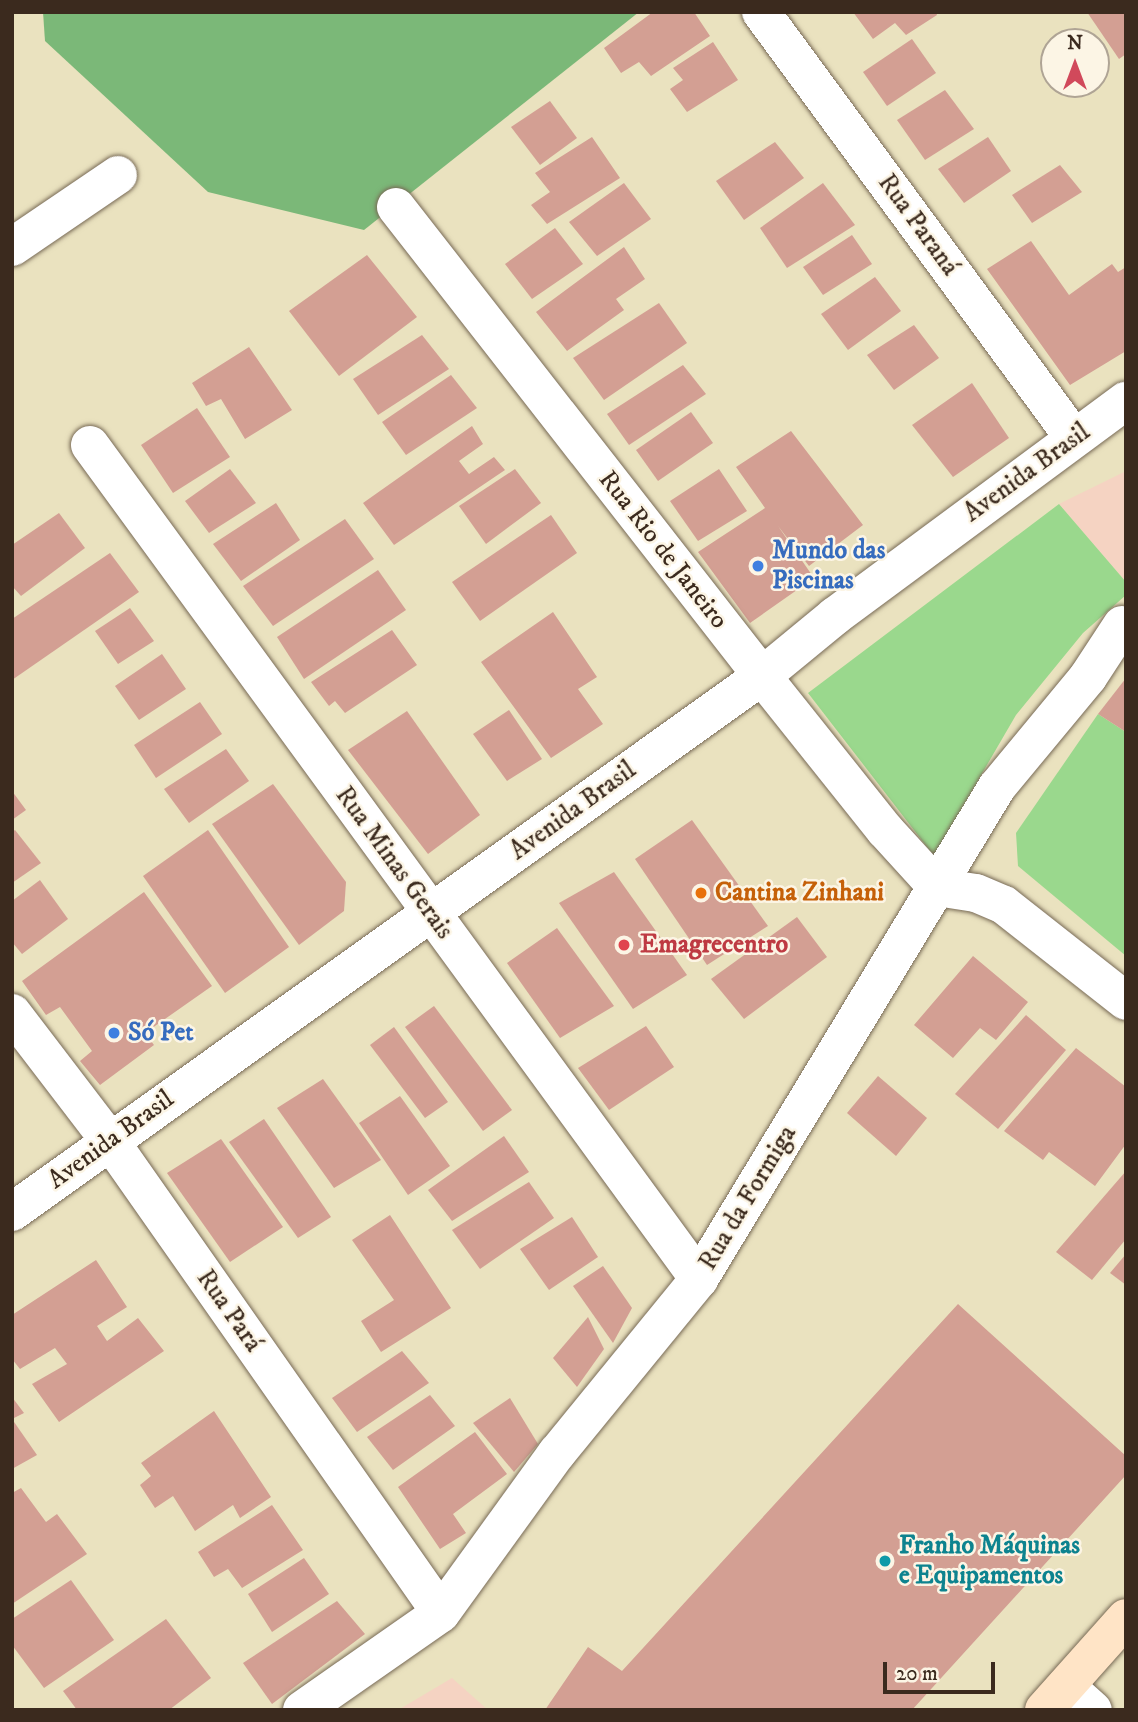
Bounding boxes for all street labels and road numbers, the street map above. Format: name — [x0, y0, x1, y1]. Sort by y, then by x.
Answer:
street label: Rua Paraná — [871, 168, 965, 282]
street label: Avenida Brasil — [958, 417, 1096, 529]
street label: Rua Rio de Janeiro — [592, 465, 734, 635]
street label: Avenida Brasil — [504, 755, 642, 867]
street label: Rua Minas Gerais — [328, 781, 460, 945]
street label: Avenida Brasil — [42, 1084, 180, 1196]
street label: Rua da Formiga — [693, 1120, 803, 1276]
street label: Rua Pará — [189, 1264, 269, 1358]

